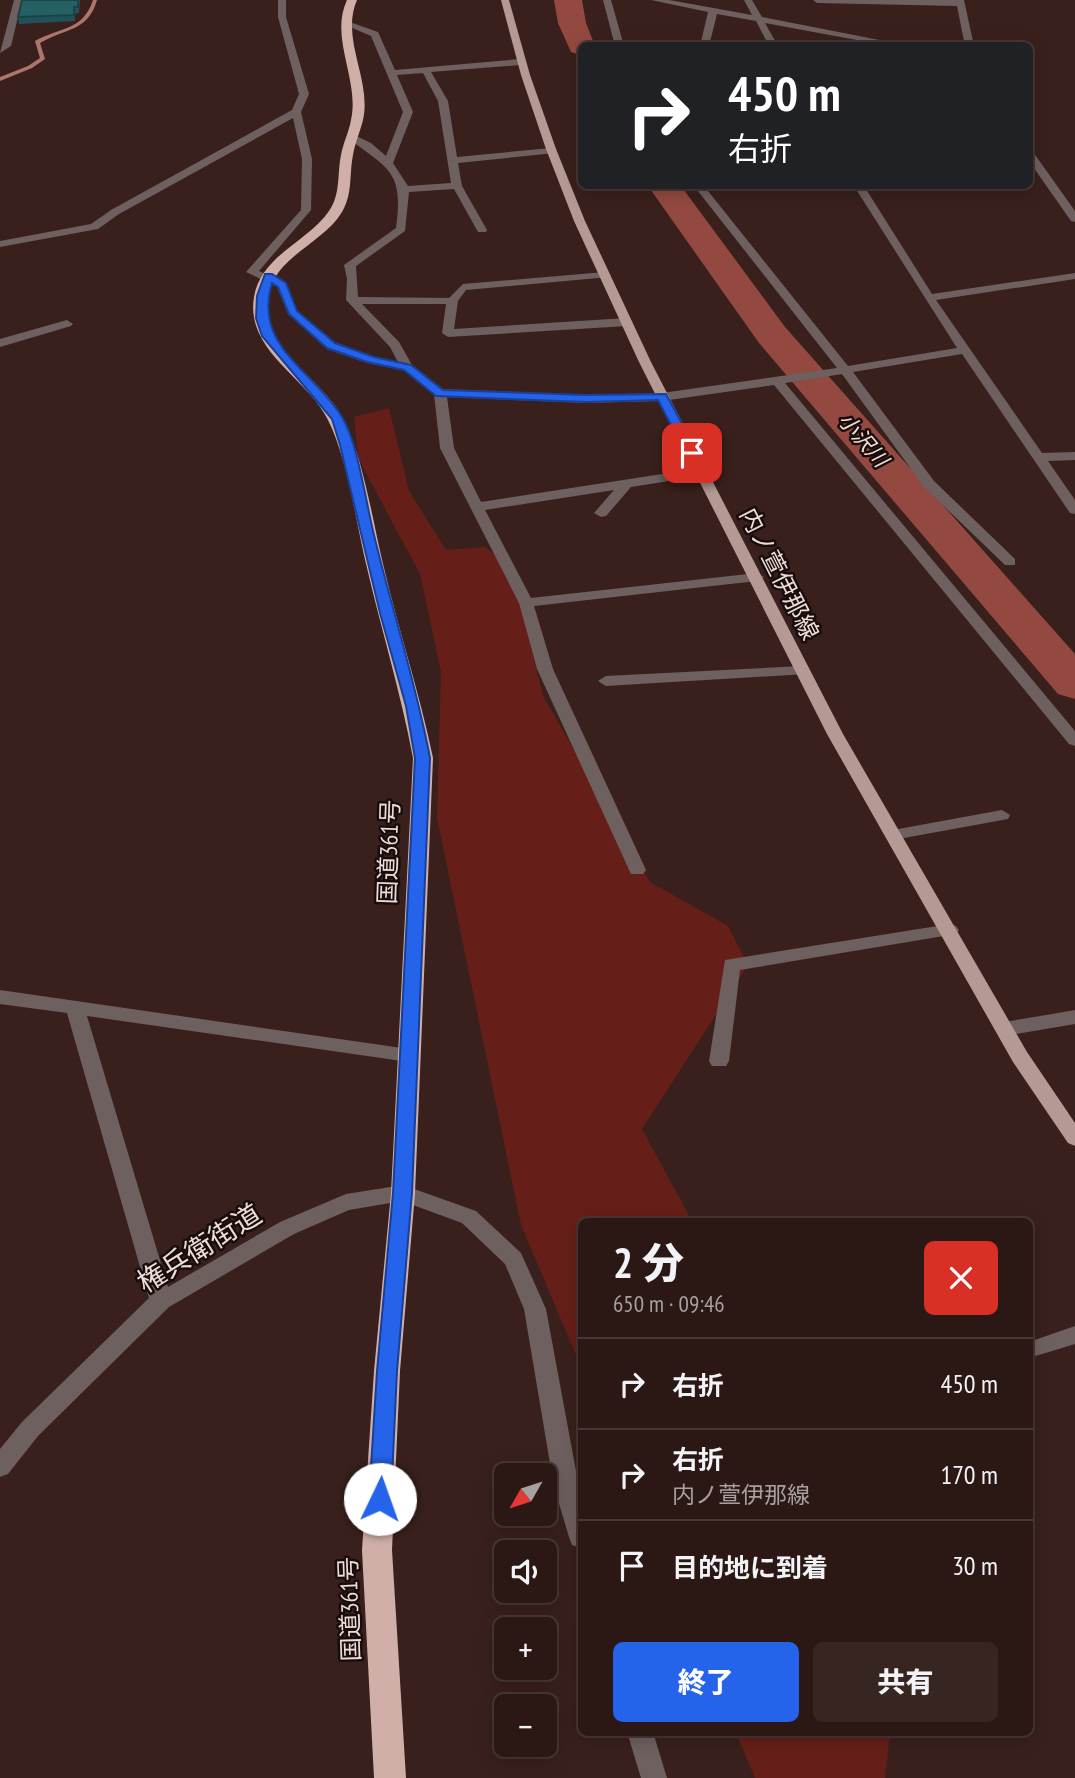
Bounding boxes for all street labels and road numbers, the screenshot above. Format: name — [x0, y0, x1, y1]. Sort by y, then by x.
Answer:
street label: 内ノ萱伊那線 — [733, 503, 826, 645]
street label: 国道361号 — [371, 799, 406, 905]
street label: 権兵衛街道 — [130, 1195, 268, 1300]
street label: 国道361号 — [332, 1556, 367, 1662]

